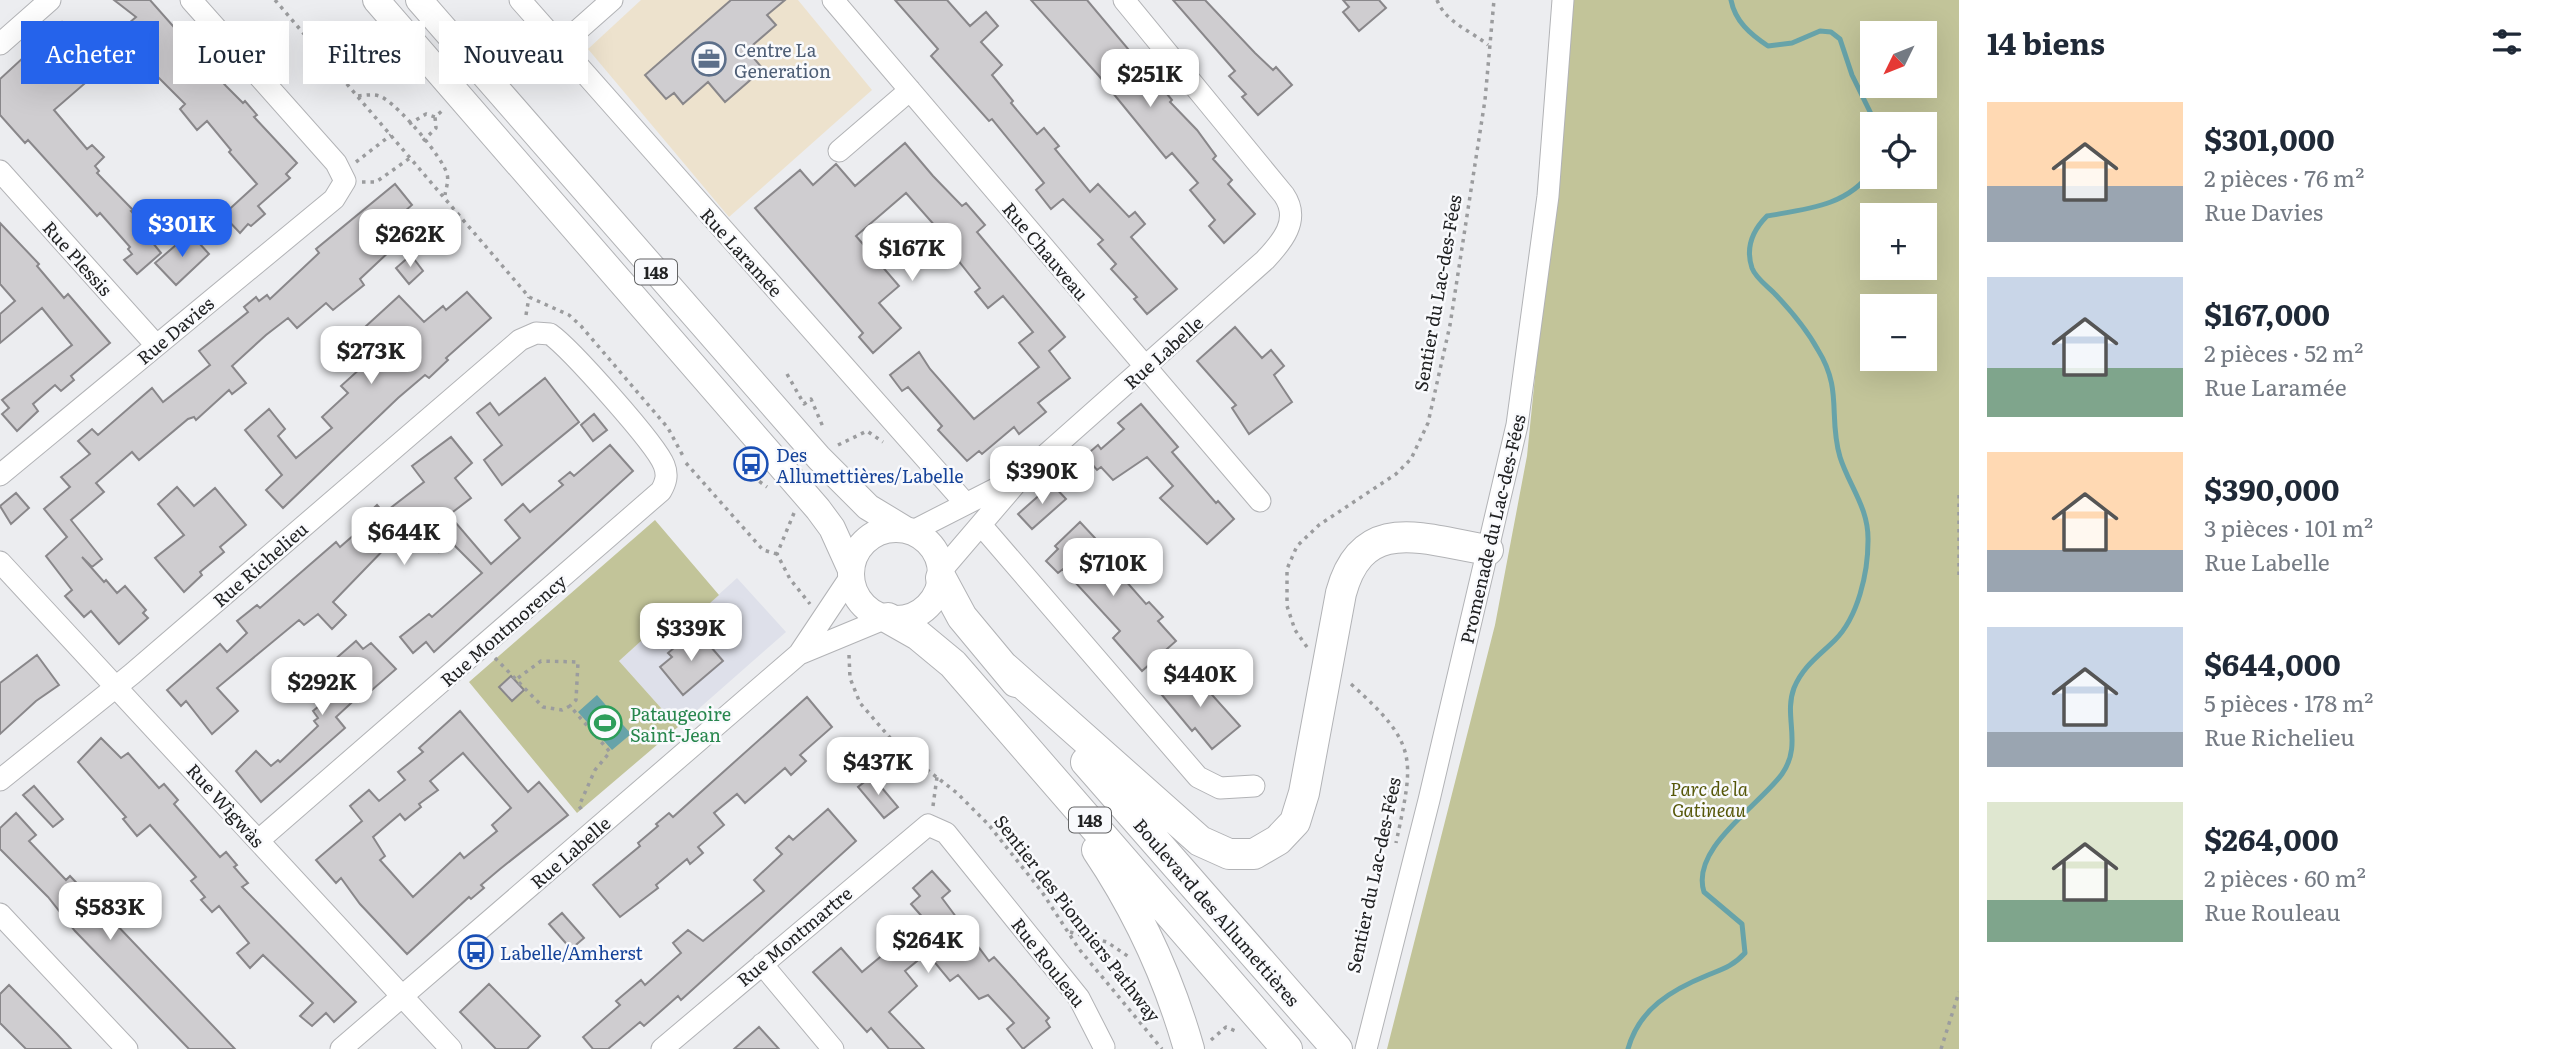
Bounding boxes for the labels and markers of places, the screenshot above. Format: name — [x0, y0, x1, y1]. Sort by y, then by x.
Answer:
place label: Centre La Generation — [734, 36, 831, 84]
office icon: Centre La Generation — [690, 40, 728, 78]
pin: $251K — [1101, 50, 1199, 109]
pin: $301K — [133, 200, 231, 259]
pin: $262K — [361, 210, 459, 269]
pin: $167K — [863, 224, 961, 283]
pin: $273K — [322, 326, 420, 386]
place label: Des Allumettières/Labelle — [776, 441, 964, 489]
bus stop icon: Des Allumettières/Labelle — [732, 445, 770, 483]
pin: $390K — [993, 447, 1091, 506]
pin: $644K — [355, 508, 453, 567]
pin: $710K — [1064, 538, 1162, 598]
pin: $339K — [642, 604, 740, 663]
pin: $440K — [1151, 650, 1249, 709]
pin: $292K — [273, 658, 371, 717]
place label: Pataugeoire Saint-Jean — [630, 700, 731, 748]
sports icon: Pataugeoire Saint-Jean — [586, 704, 624, 742]
pin: $437K — [829, 738, 927, 797]
pin: $583K — [61, 883, 159, 942]
pin: $264K — [879, 916, 977, 975]
bus stop icon: Labelle/Amherst — [457, 933, 495, 971]
place label: Labelle/Amherst — [500, 939, 644, 966]

